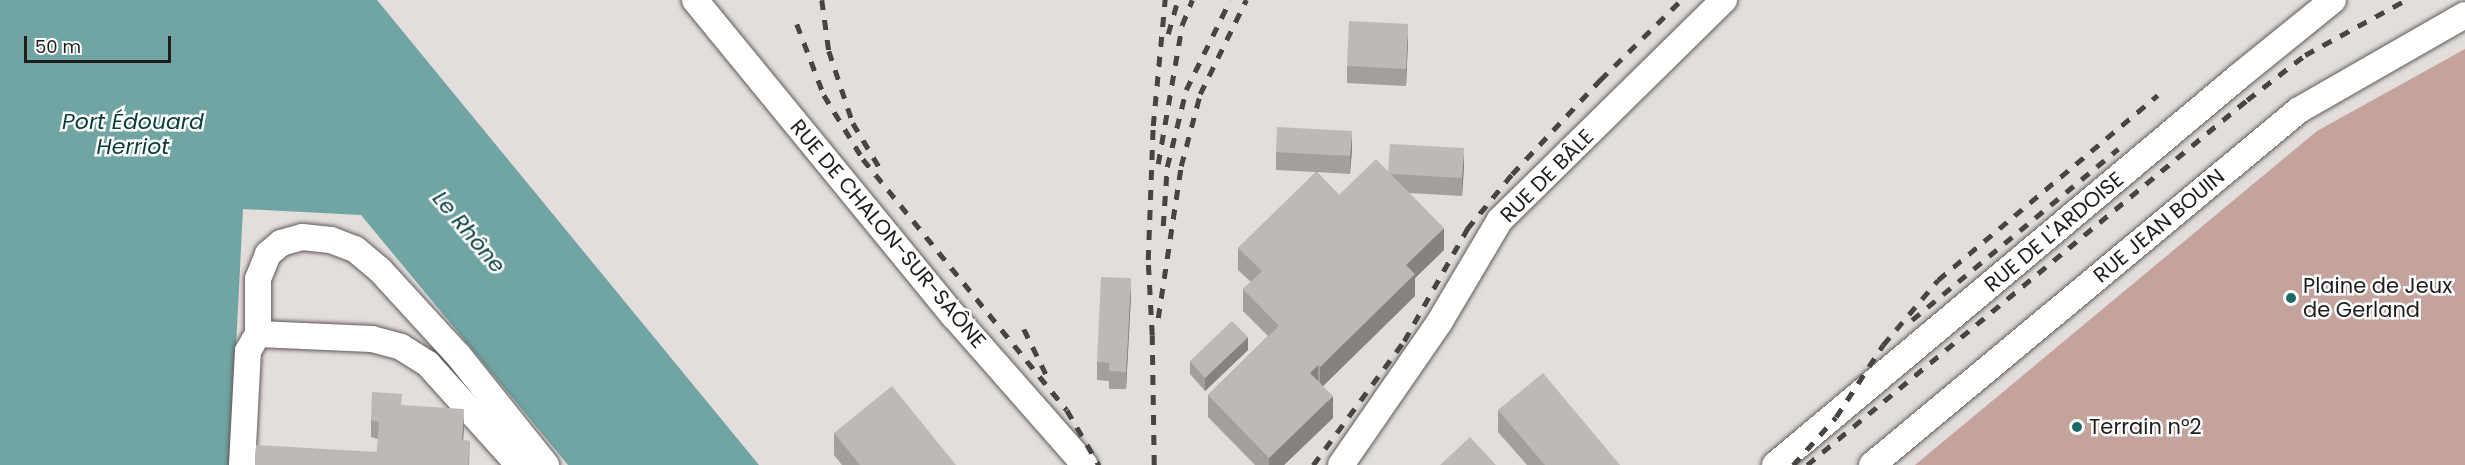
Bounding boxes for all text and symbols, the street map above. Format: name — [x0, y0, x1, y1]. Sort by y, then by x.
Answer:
scale bar — [27, 24, 174, 62]
text: 50 m — [35, 34, 81, 59]
water label: Port Édouard Herriot — [62, 108, 204, 160]
street label: RUE DE CHALON-SUR-SAÔNE — [785, 115, 991, 353]
street label: RUE DE BÂLE — [1495, 124, 1599, 228]
street label: RUE JEAN BOUIN — [2088, 164, 2230, 288]
street label: RUE DE L'ARDOISE — [1979, 167, 2129, 297]
water label: Le Rhône — [427, 186, 511, 278]
place label: Plaine de Jeux de Gerland — [2303, 273, 2452, 323]
marker: Plaine de Jeux de Gerland — [2284, 291, 2298, 305]
place label: Terrain n°2 — [2089, 414, 2202, 440]
marker: Terrain n°2 — [2070, 420, 2084, 434]

